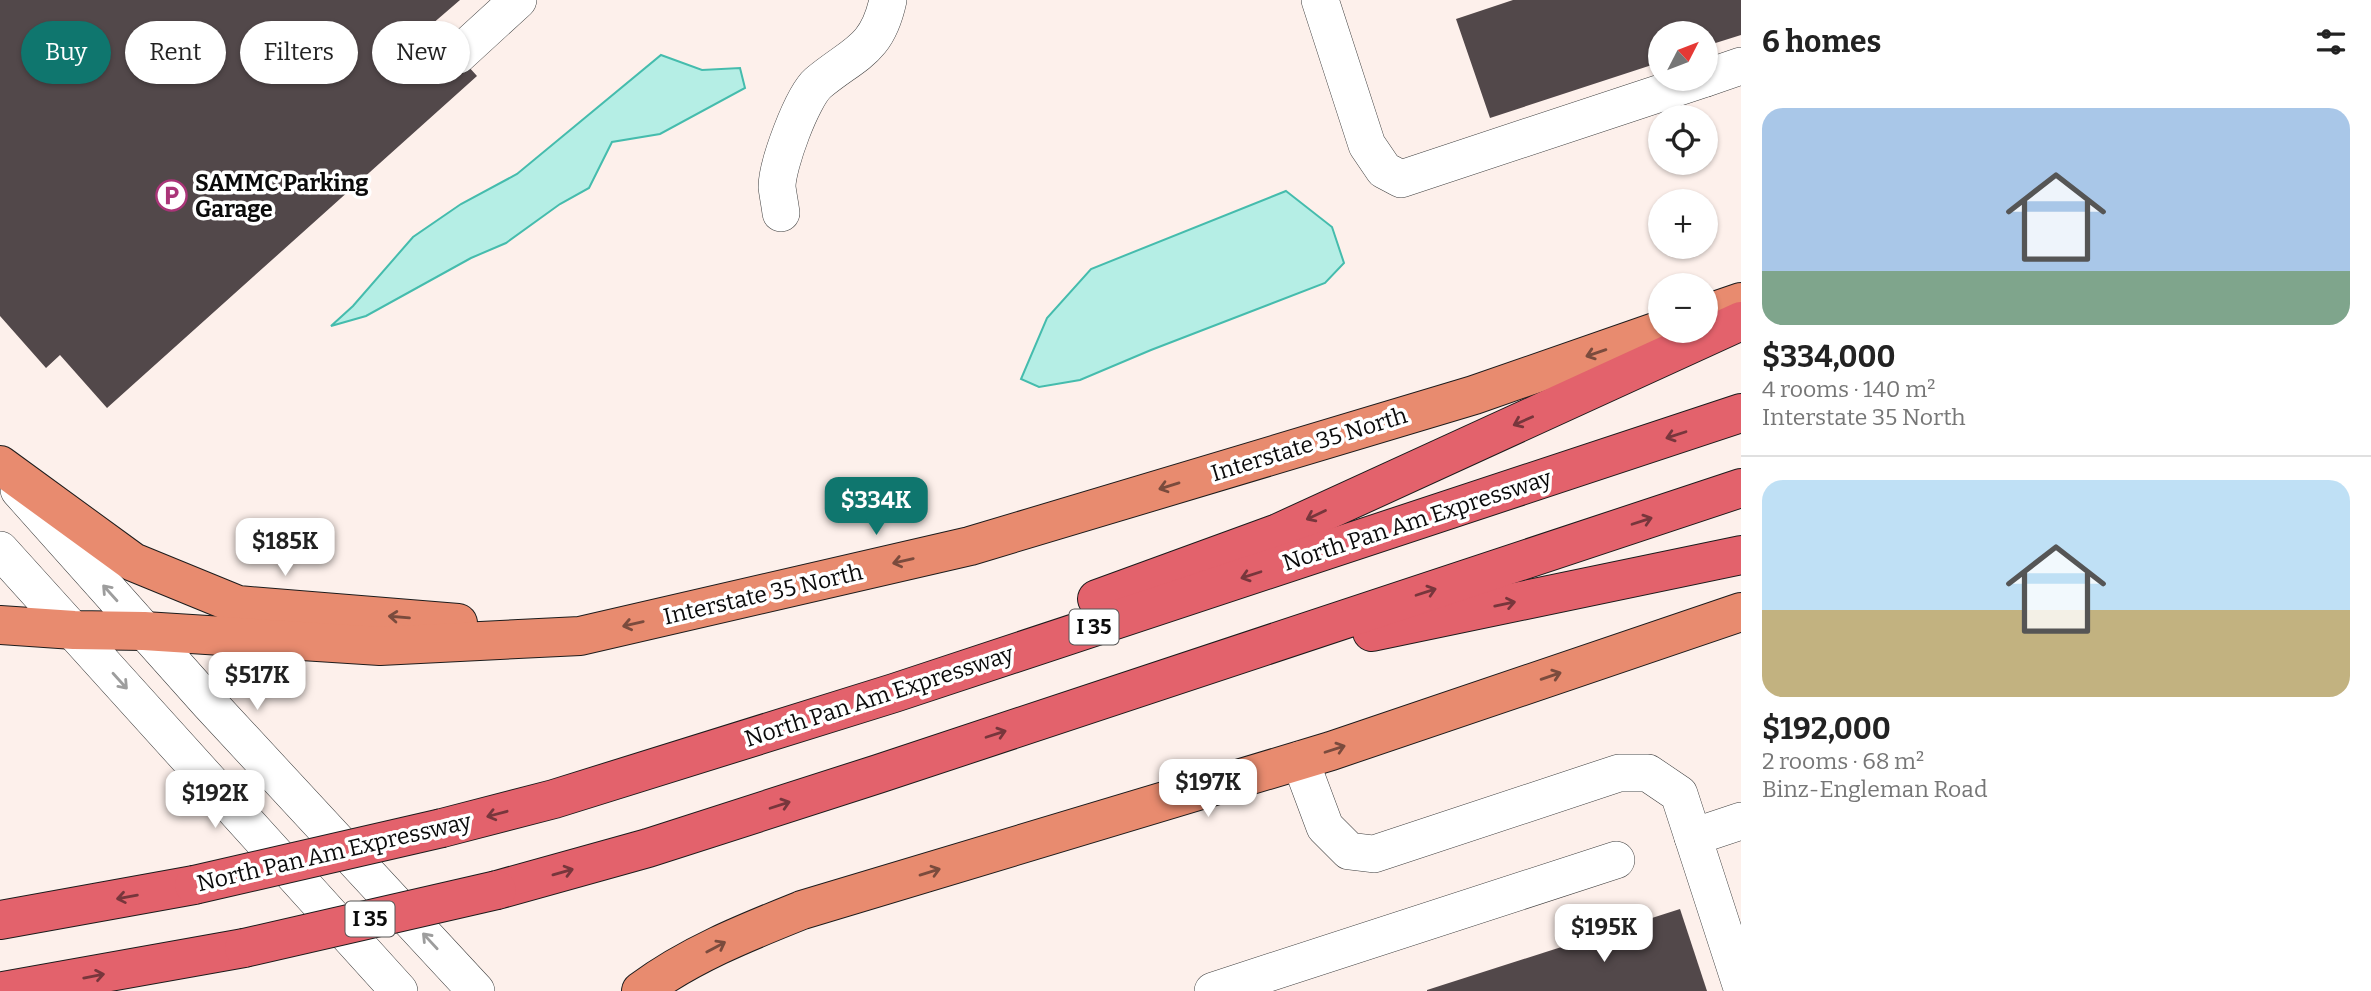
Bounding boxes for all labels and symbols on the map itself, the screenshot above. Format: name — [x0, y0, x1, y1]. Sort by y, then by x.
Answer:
north arrow — [1648, 21, 1718, 91]
place label: SAMMC Parking Garage — [195, 169, 369, 223]
parking icon: SAMMC Parking Garage — [155, 179, 189, 213]
one-way arrow — [1586, 348, 1608, 360]
street label: Interstate 35 North — [1208, 401, 1410, 487]
one-way arrow — [1513, 414, 1534, 428]
one-way arrow — [1666, 429, 1688, 442]
street label: North Pan Am Expressway — [1279, 463, 1556, 577]
pin: $334K — [827, 477, 925, 537]
one-way arrow — [1158, 481, 1180, 494]
one-way arrow — [1306, 509, 1327, 522]
one-way arrow — [1631, 514, 1653, 527]
pin: $185K — [236, 518, 334, 578]
one-way arrow — [892, 555, 915, 569]
street label: Interstate 35 North — [661, 557, 865, 631]
one-way arrow — [1240, 570, 1262, 582]
one-way arrow — [102, 584, 118, 602]
one-way arrow — [1415, 585, 1437, 598]
one-way arrow — [1493, 596, 1516, 610]
one-way arrow — [388, 610, 410, 623]
road number: I 35 — [1070, 610, 1118, 644]
one-way arrow — [623, 618, 645, 631]
street label: North Pan Am Expressway — [741, 639, 1018, 753]
pin: $517K — [208, 652, 306, 712]
one-way arrow — [1539, 669, 1561, 681]
one-way arrow — [112, 672, 128, 690]
one-way arrow — [985, 727, 1007, 739]
one-way arrow — [1324, 742, 1346, 754]
pin: $197K — [1159, 760, 1257, 819]
pin: $192K — [166, 770, 264, 830]
one-way arrow — [769, 798, 791, 811]
street label: North Pan Am Expressway — [194, 807, 475, 897]
one-way arrow — [486, 808, 509, 821]
one-way arrow — [551, 864, 573, 877]
one-way arrow — [919, 864, 941, 877]
one-way arrow — [116, 891, 139, 904]
road number: I 35 — [346, 902, 394, 936]
pin: $195K — [1555, 904, 1653, 964]
one-way arrow — [422, 932, 438, 950]
one-way arrow — [705, 940, 726, 954]
one-way arrow — [82, 968, 105, 982]

